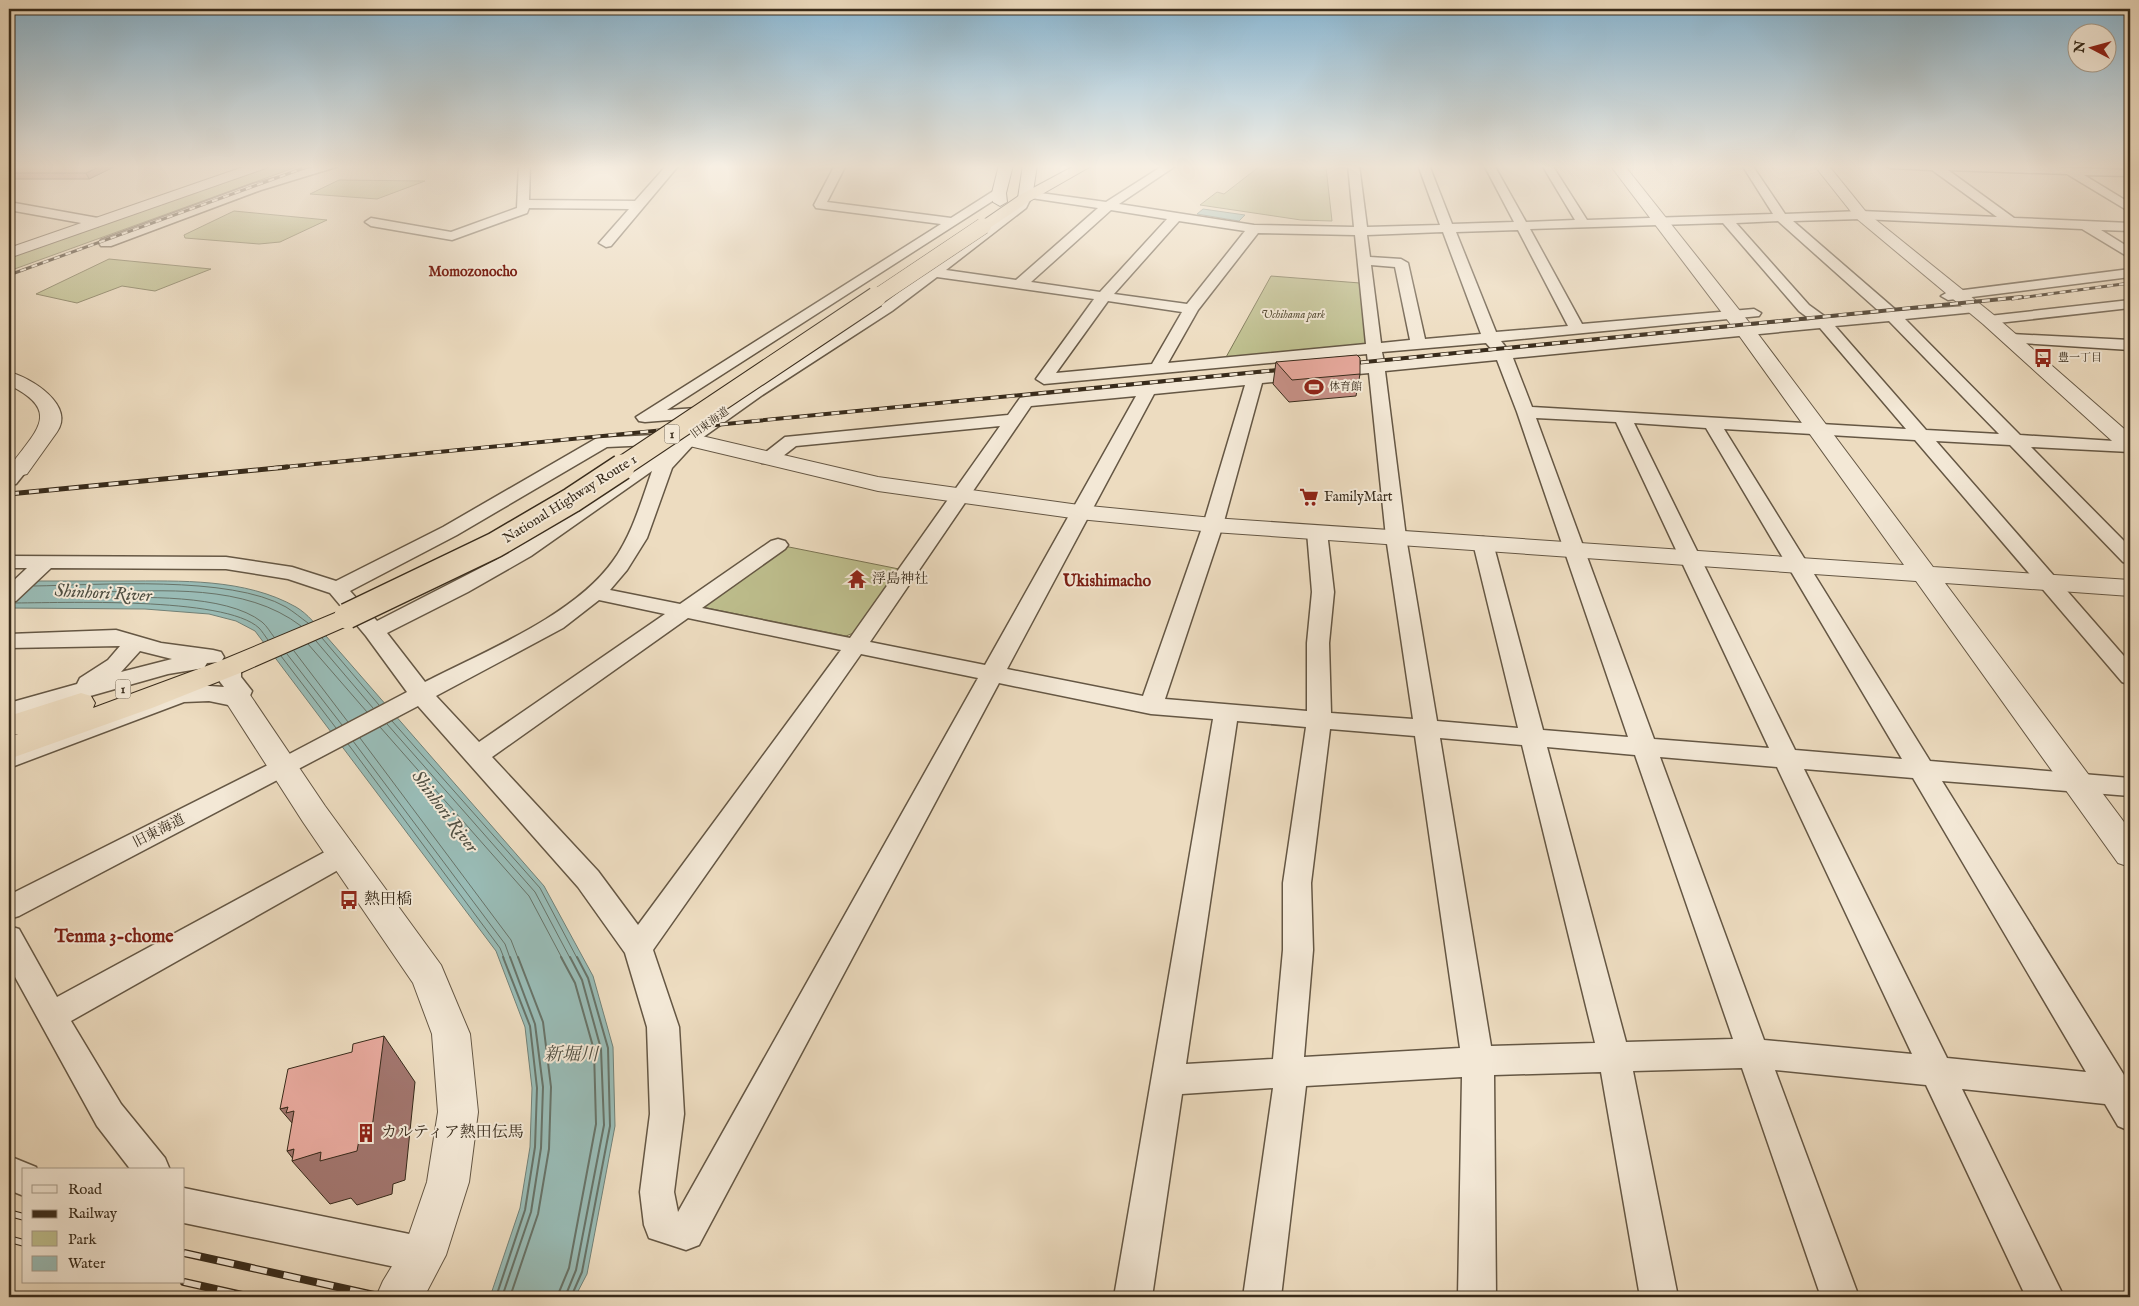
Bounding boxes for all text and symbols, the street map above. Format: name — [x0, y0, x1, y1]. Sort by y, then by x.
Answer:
north arrow — [2066, 22, 2116, 72]
text: N — [2070, 40, 2090, 55]
district label: Momozonocho — [429, 263, 518, 281]
park label: Uchihama park — [1261, 308, 1326, 322]
bus stop icon: 豊一丁目 — [2032, 347, 2054, 369]
place label: 豊一丁目 — [2058, 351, 2102, 365]
sports icon: 体育館 — [1303, 376, 1325, 398]
place label: 体育館 — [1329, 380, 1362, 394]
street label: 旧東海道 — [688, 404, 732, 442]
road number: 1 — [664, 424, 680, 444]
street label: National Highway Route 1 — [500, 450, 640, 548]
supermarket icon: FamilyMart — [1298, 486, 1320, 508]
place label: FamilyMart — [1324, 488, 1393, 506]
temple icon: 浮島神社 — [846, 568, 868, 590]
place label: 浮島神社 — [872, 570, 928, 588]
district label: Ukishimacho — [1062, 572, 1151, 592]
water label: Shinhori River — [54, 580, 153, 608]
road number: 1 — [116, 680, 130, 699]
water label: Shinhori River — [406, 766, 483, 858]
street label: 旧東海道 — [130, 810, 188, 852]
bus stop icon: 熱田橋 — [338, 889, 360, 911]
place label: 熱田橋 — [364, 890, 412, 910]
district label: Tenma 3-chome — [53, 926, 174, 949]
water label: 新堀川 — [544, 1044, 600, 1067]
building icon: カルティア熱田伝馬 — [355, 1122, 377, 1144]
place label: カルティア熱田伝馬 — [381, 1123, 524, 1143]
legend — [22, 1168, 185, 1284]
text: Road — [68, 1180, 103, 1199]
text: Railway — [68, 1204, 118, 1223]
text: Park — [68, 1230, 98, 1249]
text: Water — [68, 1254, 106, 1273]

